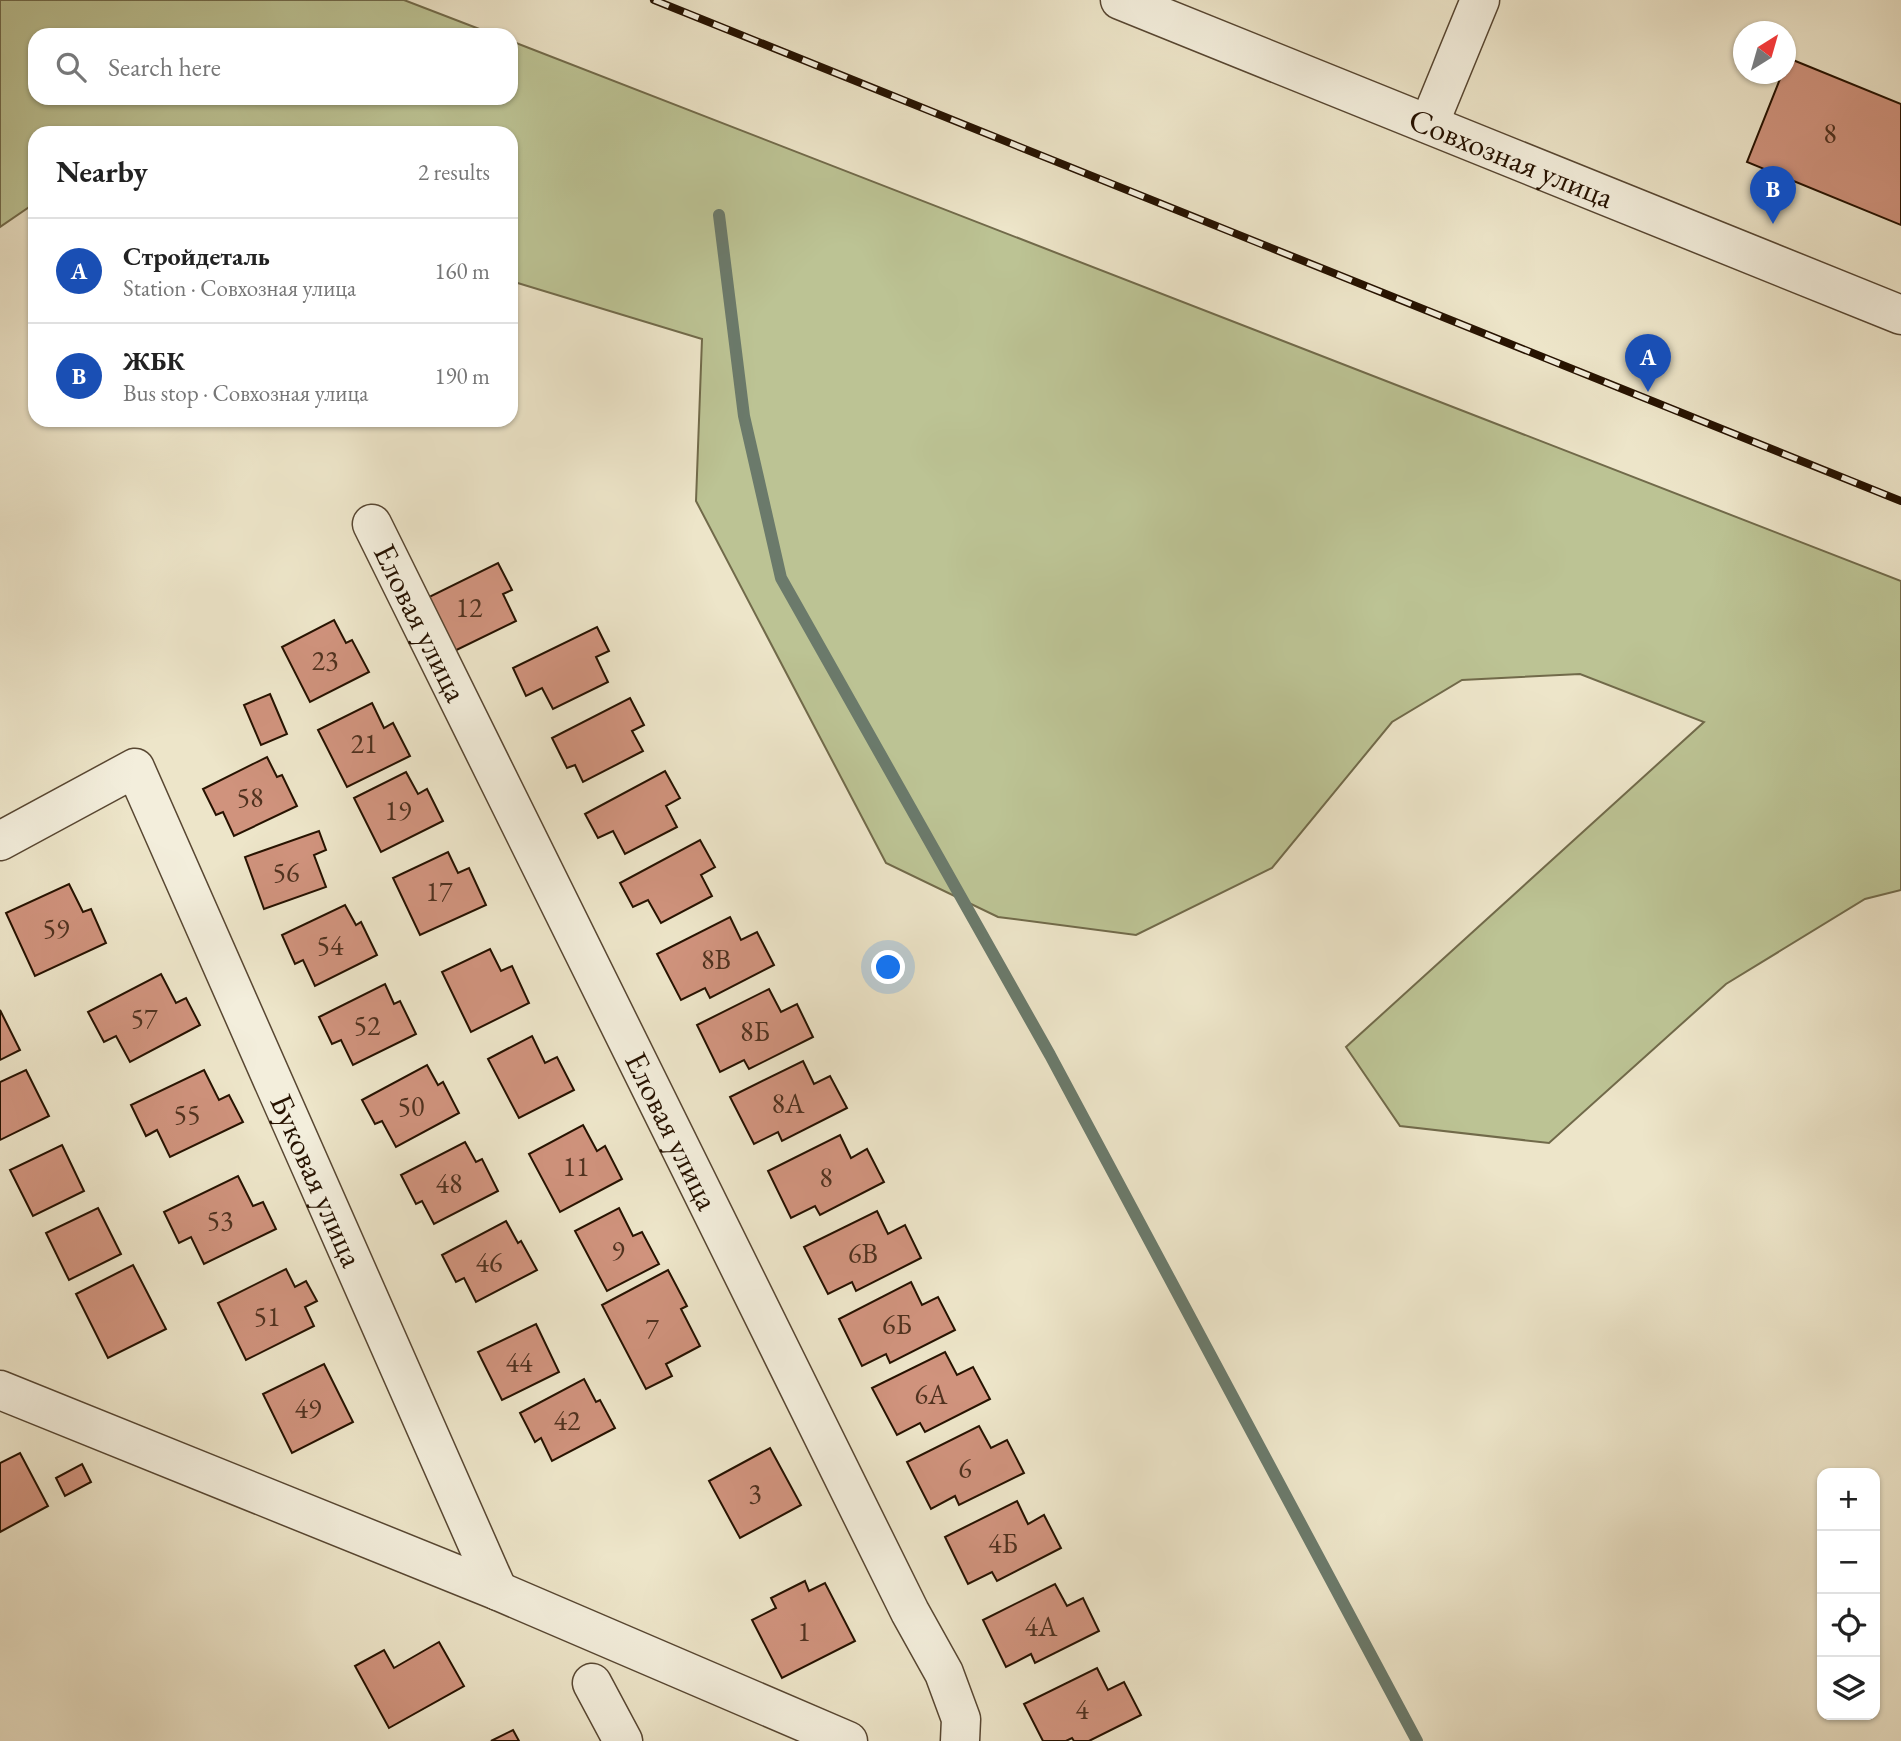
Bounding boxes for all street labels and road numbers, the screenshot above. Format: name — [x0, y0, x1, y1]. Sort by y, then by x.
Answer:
street label: Совхозная улица — [1403, 98, 1620, 218]
street label: Еловая улица — [364, 537, 478, 709]
street label: Еловая улица — [615, 1045, 729, 1217]
street label: Буковая улица — [260, 1087, 373, 1274]

